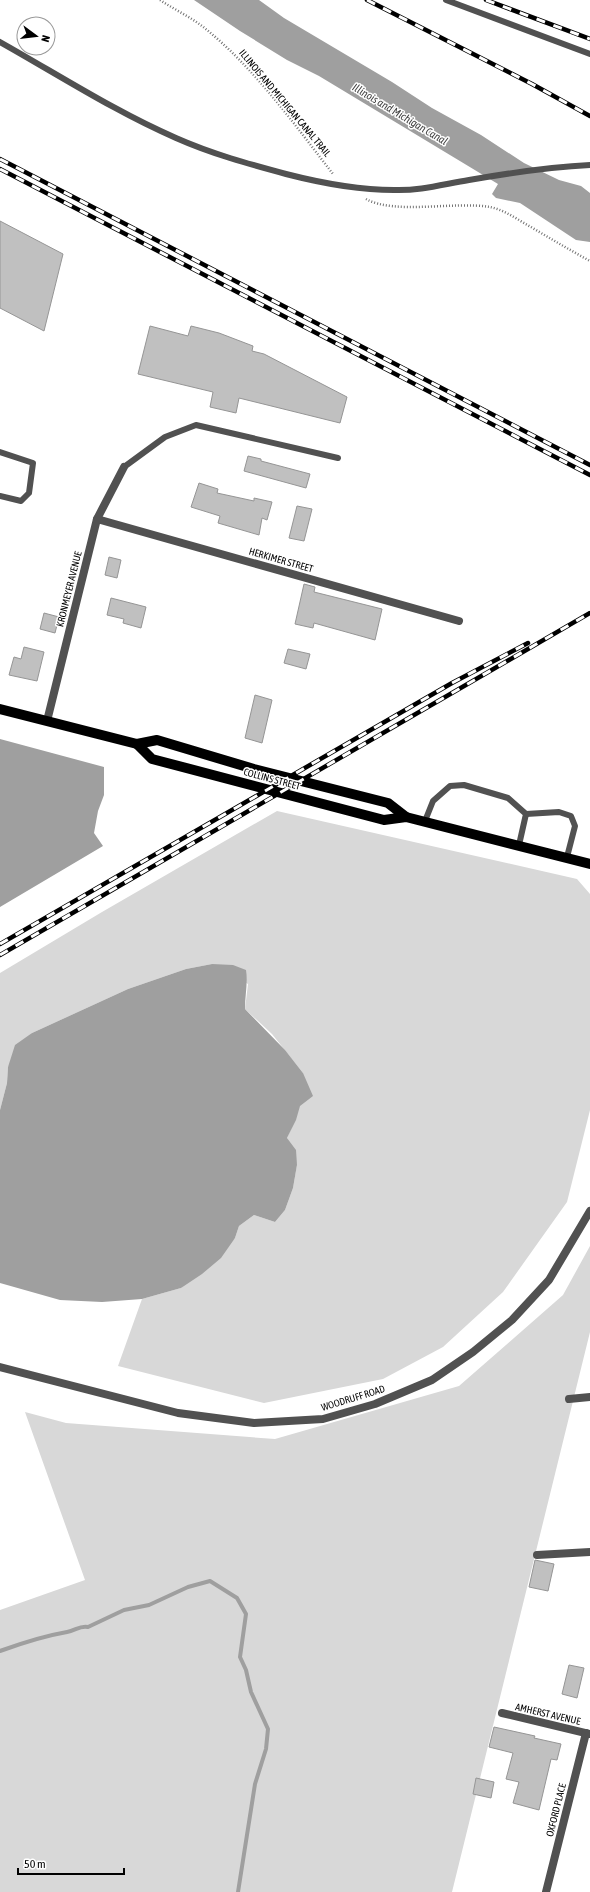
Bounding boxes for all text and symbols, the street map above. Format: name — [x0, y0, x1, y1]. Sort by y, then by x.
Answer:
north arrow — [16, 16, 56, 56]
text: N — [39, 34, 52, 43]
street label: ILLINOIS AND MICHIGAN CANAL TRAIL — [237, 47, 333, 159]
water label: Illinois and Michigan Canal — [350, 81, 450, 147]
street label: HERKIMER STREET — [248, 546, 315, 575]
street label: KRONMEYER AVENUE — [54, 549, 84, 628]
street label: COLLINS STREET — [242, 766, 302, 792]
street label: WOODRUFF ROAD — [320, 1383, 387, 1413]
street label: AMHERST AVENUE — [514, 1701, 582, 1727]
street label: OXFORD PLACE — [544, 1782, 568, 1838]
scale bar — [18, 1850, 124, 1876]
text: 50 m — [24, 1857, 46, 1871]

